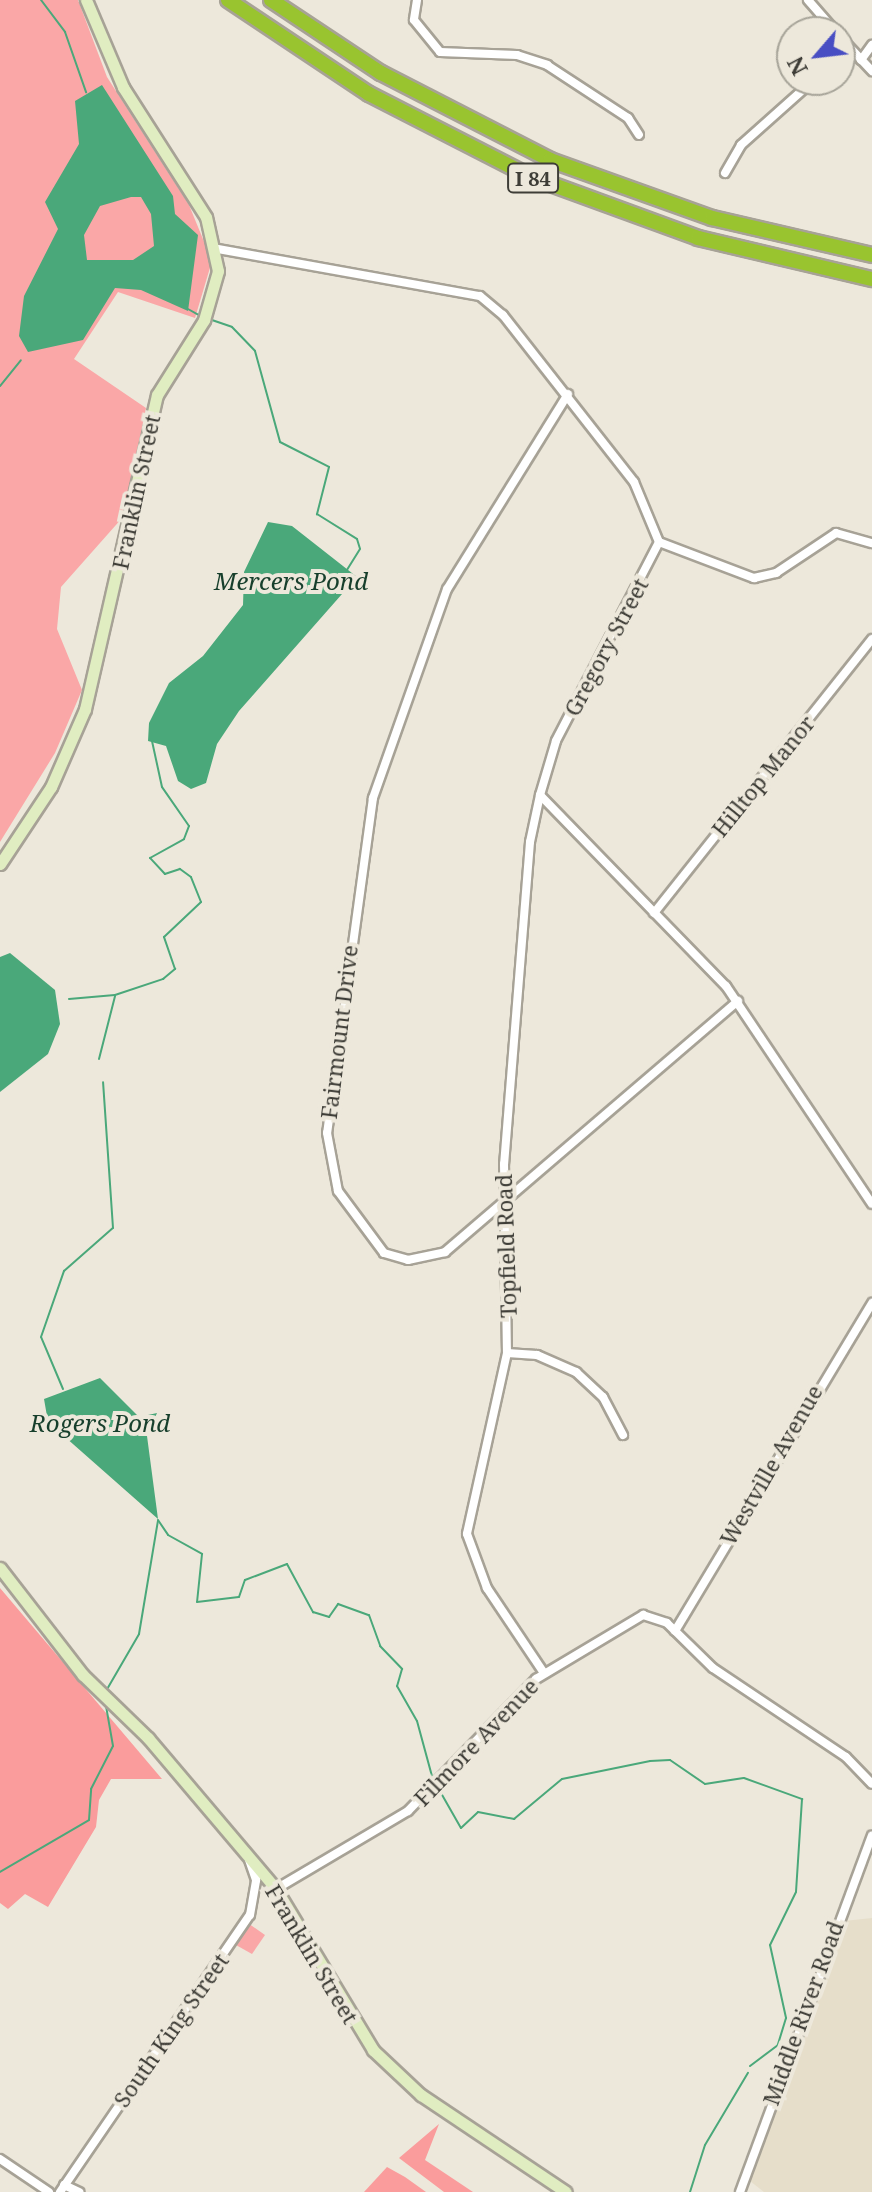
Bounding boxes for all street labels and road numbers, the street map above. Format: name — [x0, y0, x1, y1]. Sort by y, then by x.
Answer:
road number: I 84 — [507, 162, 559, 194]
street label: Franklin Street — [107, 412, 165, 572]
street label: Gregory Street — [559, 574, 653, 720]
street label: Hilltop Manor — [706, 710, 820, 842]
street label: Fairmount Drive — [315, 944, 363, 1120]
street label: Topfield Road — [490, 1174, 522, 1318]
street label: Westville Avenue — [714, 1380, 828, 1550]
street label: Filmore Avenue — [409, 1673, 543, 1811]
street label: Franklin Street — [260, 1880, 364, 2028]
street label: Middle River Road — [757, 1917, 849, 2109]
street label: South King Street — [108, 1948, 234, 2112]

